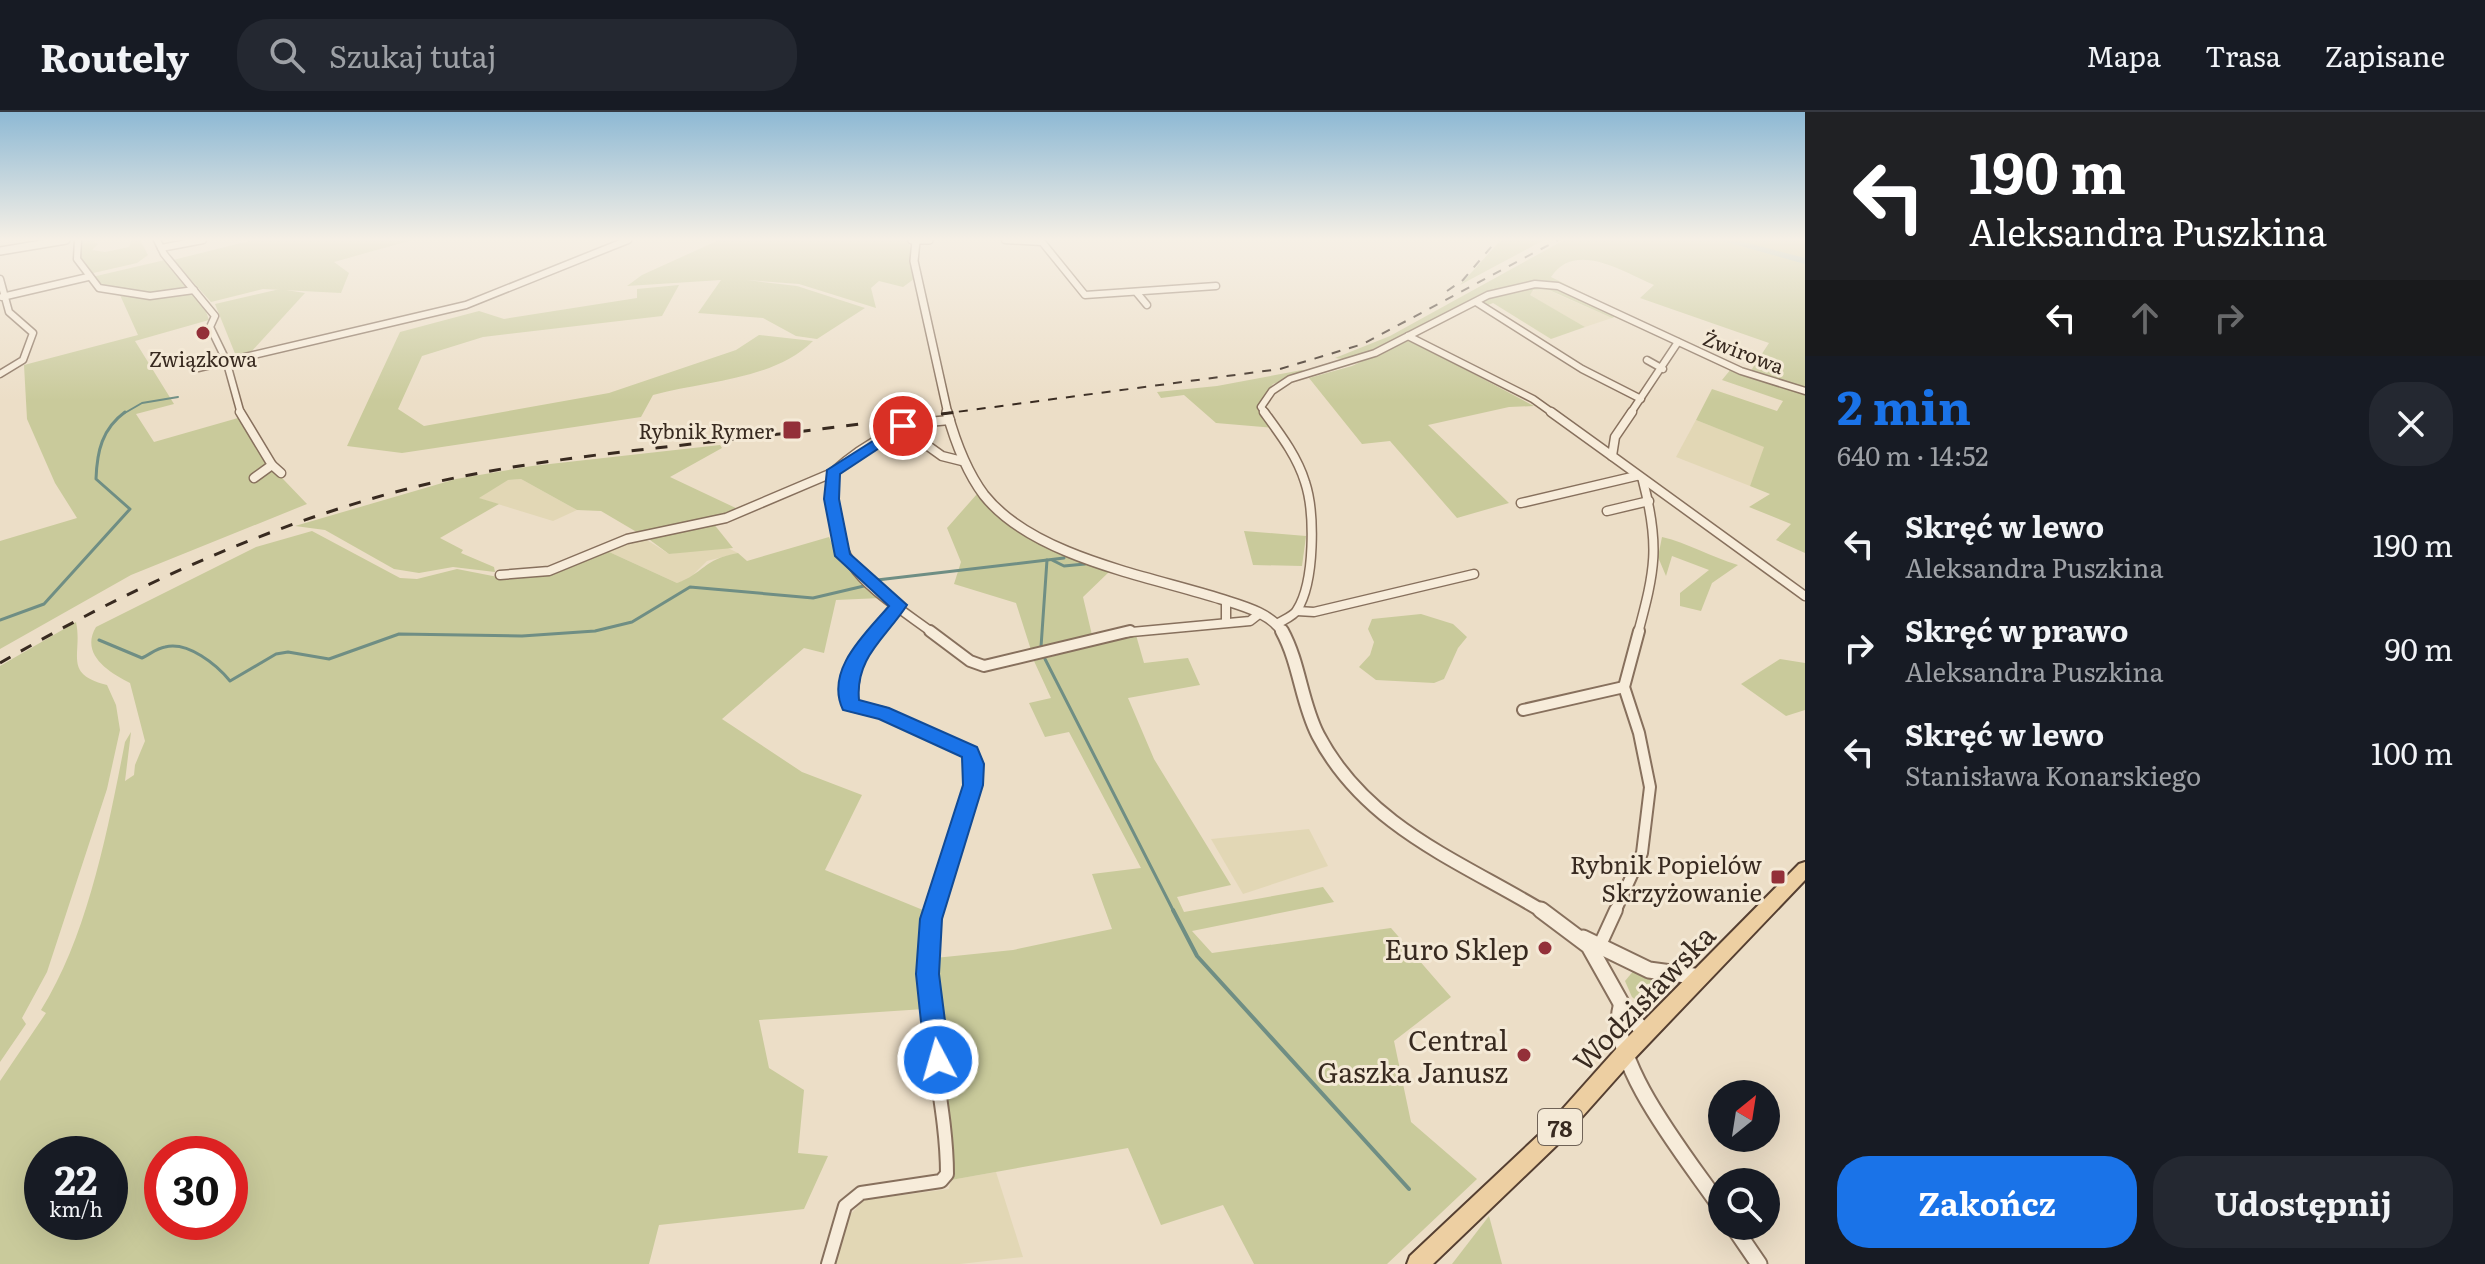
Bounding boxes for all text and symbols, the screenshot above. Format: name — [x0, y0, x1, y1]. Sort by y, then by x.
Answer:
search box — [237, 19, 797, 91]
text: Routely — [40, 27, 189, 84]
icon: search — [265, 33, 309, 77]
text: Szukaj tutaj — [329, 33, 497, 77]
text: Mapa — [2086, 34, 2161, 76]
text: Trasa — [2205, 34, 2281, 76]
text: Zapisane — [2325, 34, 2445, 76]
text: 190 m — [1969, 128, 2126, 211]
icon: left — [1837, 144, 1941, 248]
text: Aleksandra Puszkina — [1969, 204, 2327, 257]
icon: left — [2039, 296, 2083, 340]
icon: ahead — [2123, 296, 2167, 340]
icon: right — [2207, 296, 2251, 340]
street label: Żwirowa — [1699, 322, 1789, 380]
marker: Związkowa — [194, 324, 212, 342]
place label: Związkowa — [149, 343, 257, 373]
text: 2 min — [1837, 369, 1971, 440]
button: close — [2369, 382, 2453, 466]
pin — [869, 392, 937, 460]
icon: arrive — [881, 404, 925, 448]
place label: Rybnik Rymer — [638, 415, 775, 445]
marker: Rybnik Rymer — [781, 419, 803, 441]
text: 640 m · 14:52 — [1837, 435, 1988, 474]
text: Skręć w lewo — [1905, 503, 2104, 547]
icon: left — [1837, 522, 1881, 566]
text: 190 m — [2373, 522, 2453, 566]
text: Aleksandra Puszkina — [1905, 547, 2163, 586]
text: Skręć w prawo — [1905, 607, 2128, 651]
icon: right — [1837, 626, 1881, 670]
text: 90 m — [2385, 626, 2453, 670]
text: Aleksandra Puszkina — [1905, 651, 2163, 690]
text: Skręć w lewo — [1905, 711, 2104, 755]
icon: left — [1837, 730, 1881, 774]
text: 100 m — [2371, 730, 2453, 774]
text: Stanisława Konarskiego — [1905, 755, 2201, 794]
place label: Rybnik Popielów Skrzyżowanie — [1570, 846, 1762, 909]
marker: Rybnik Popielów Skrzyżowanie — [1769, 868, 1787, 886]
street label: Wodzisławska — [1562, 914, 1724, 1080]
place label: Euro Sklep — [1384, 927, 1529, 969]
marker: Euro Sklep — [1536, 939, 1554, 957]
position arrow — [896, 1018, 980, 1102]
place label: Central Gaszka Janusz — [1317, 1018, 1508, 1092]
marker: Central Gaszka Janusz — [1515, 1046, 1533, 1064]
north arrow — [1708, 1080, 1780, 1152]
map controls — [1708, 1080, 1780, 1240]
road number: 78 — [1538, 1109, 1582, 1145]
speed limit sign: 30 — [144, 1136, 248, 1240]
text: 22 — [55, 1148, 97, 1207]
button: Zakończ — [1837, 1156, 2137, 1248]
button: Udostępnij — [2153, 1156, 2453, 1248]
button: search — [1708, 1168, 1780, 1240]
text: km/h — [49, 1193, 103, 1223]

